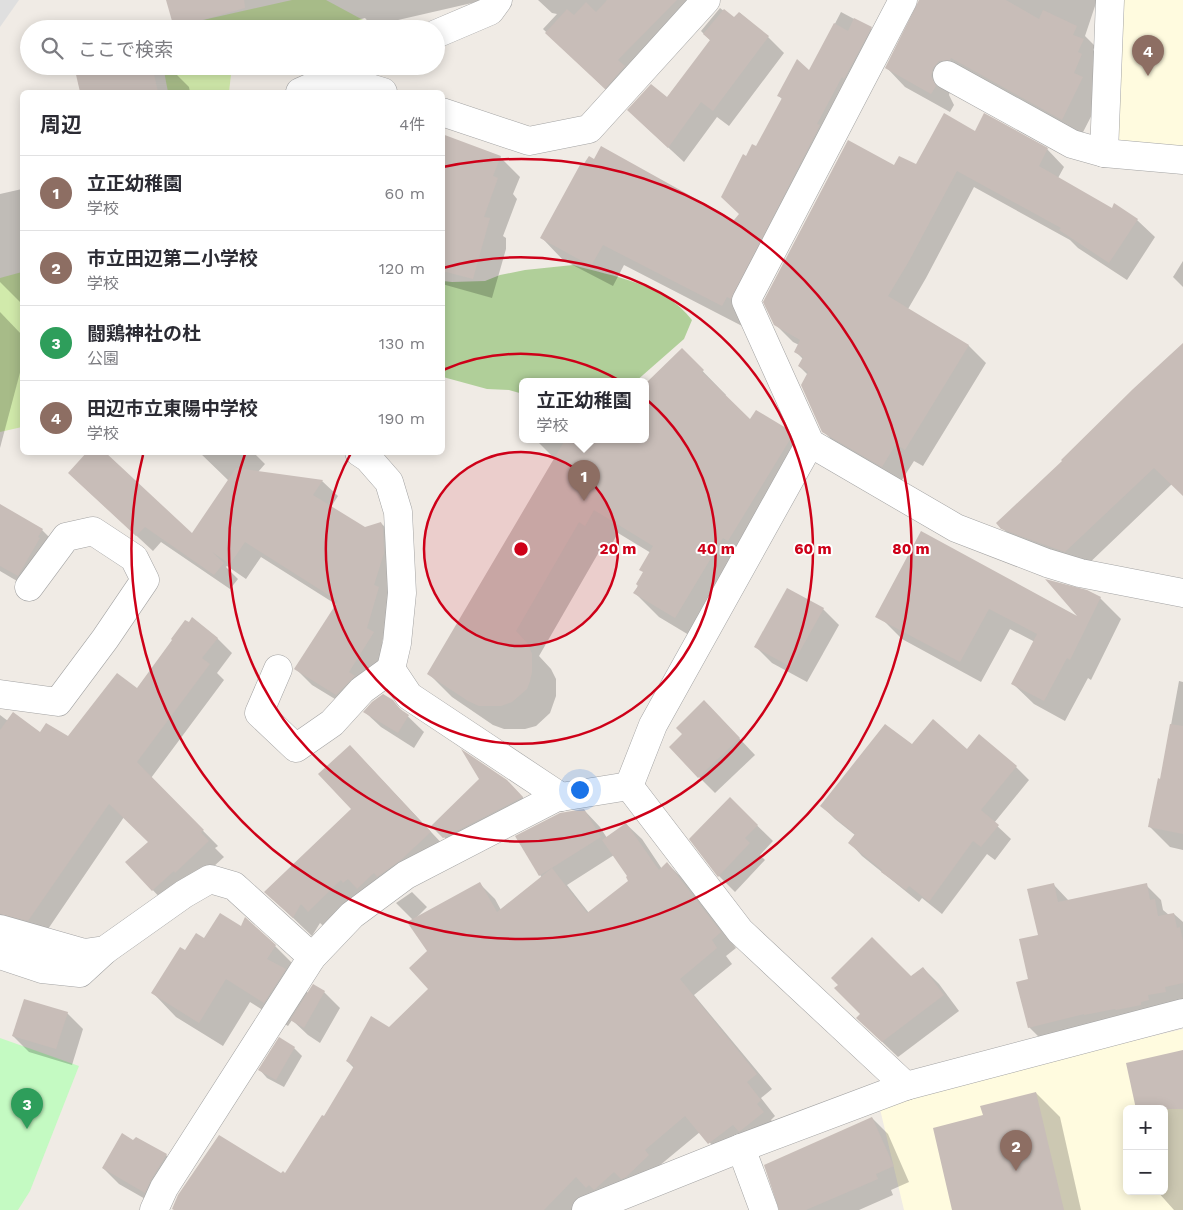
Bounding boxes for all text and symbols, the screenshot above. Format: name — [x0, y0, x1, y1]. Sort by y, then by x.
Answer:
search box — [20, 20, 445, 75]
icon: search — [38, 34, 66, 62]
pin: 4 — [1132, 35, 1164, 76]
text: ここで検索 — [78, 38, 173, 61]
text: 周辺 — [40, 112, 82, 137]
text: 4件 — [399, 115, 425, 134]
text: 立正幼稚園 — [87, 172, 182, 195]
text: 1 — [53, 184, 59, 203]
text: 60 m — [385, 184, 425, 203]
text: 学校 — [87, 199, 119, 218]
text: 市立田辺第二小学校 — [87, 247, 258, 270]
text: 2 — [51, 259, 61, 278]
text: 120 m — [379, 259, 425, 278]
text: 学校 — [87, 274, 119, 293]
text: 闘鶏神社の杜 — [87, 322, 201, 345]
text: 3 — [51, 334, 61, 353]
text: 130 m — [379, 334, 425, 353]
text: 公園 — [87, 349, 119, 368]
popup — [519, 378, 649, 443]
text: 立正幼稚園 — [536, 389, 632, 412]
text: 田辺市立東陽中学校 — [87, 397, 258, 420]
text: 4 — [51, 409, 61, 428]
text: 190 m — [378, 409, 425, 428]
text: 学校 — [536, 416, 569, 435]
text: 学校 — [87, 424, 119, 443]
pin: 1 — [568, 460, 600, 501]
centre of rings — [512, 540, 530, 558]
text: 20 m — [599, 540, 637, 558]
text: 40 m — [697, 540, 735, 558]
text: 60 m — [794, 540, 832, 558]
text: 80 m — [892, 540, 930, 558]
your location — [567, 777, 593, 803]
pin: 3 — [11, 1088, 43, 1129]
map controls — [1123, 1105, 1168, 1195]
button: + — [1123, 1105, 1168, 1150]
pin: 2 — [1000, 1130, 1032, 1171]
button: − — [1123, 1150, 1168, 1195]

